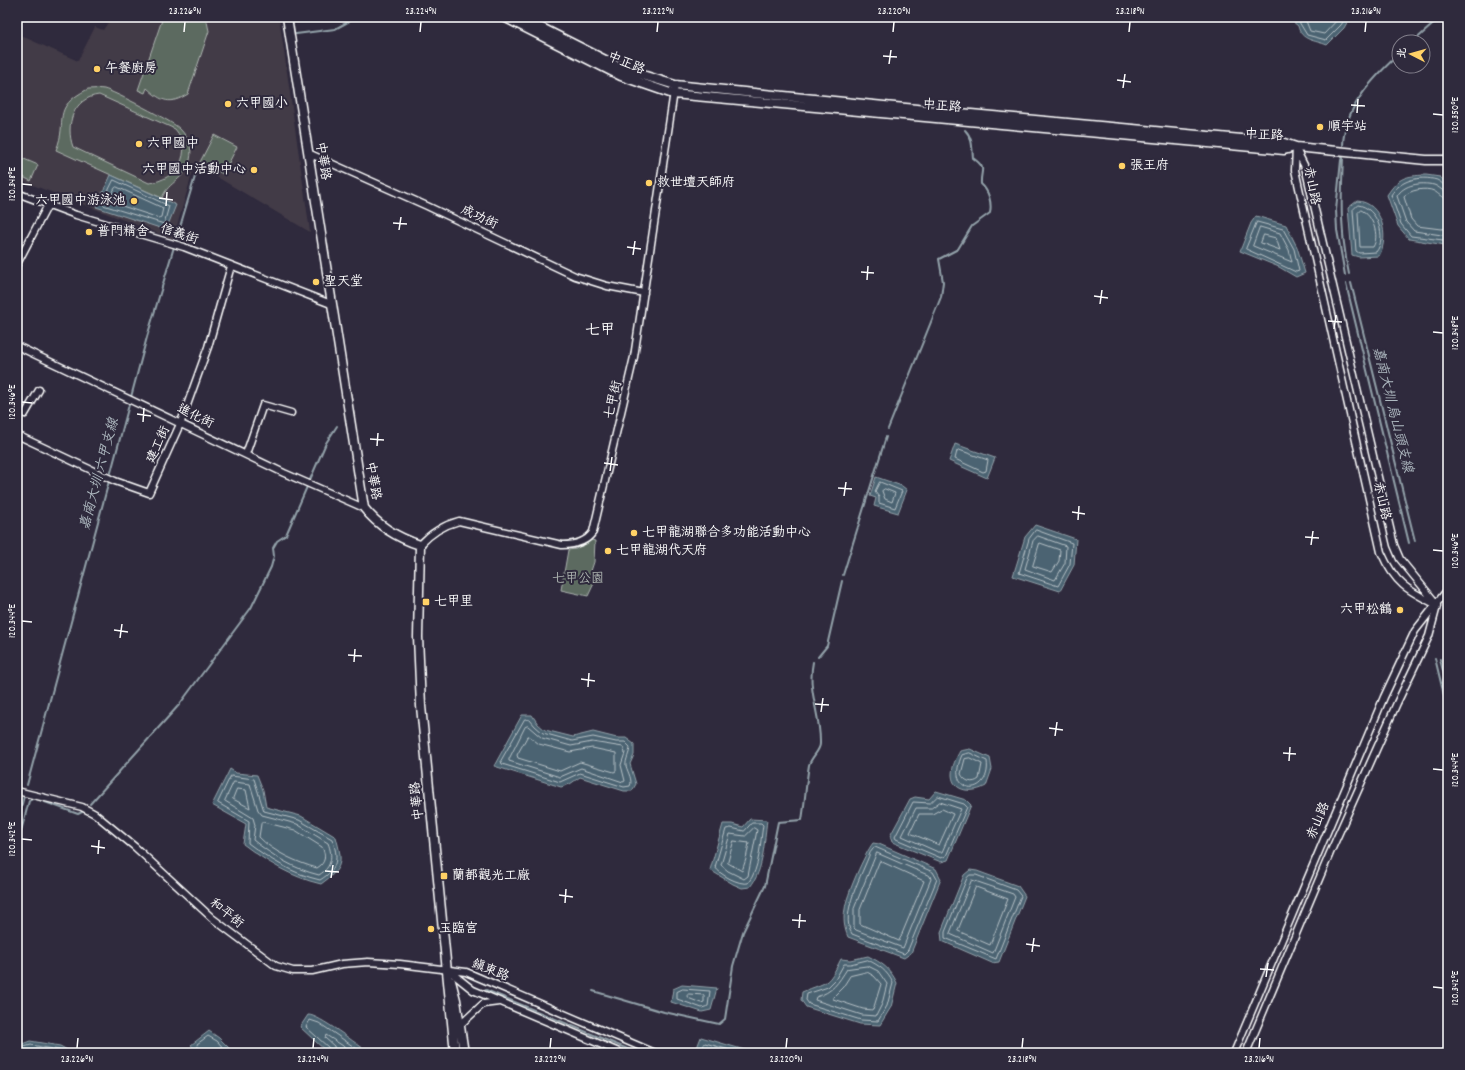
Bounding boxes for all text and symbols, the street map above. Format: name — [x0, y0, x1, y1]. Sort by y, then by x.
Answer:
text: 23.226°N — [169, 5, 201, 19]
text: 23.224°N — [405, 5, 437, 19]
text: 23.222°N — [642, 5, 674, 19]
text: 23.220°N — [878, 5, 910, 19]
text: 23.218°N — [1115, 5, 1145, 19]
text: 23.216°N — [1351, 5, 1381, 19]
north arrow — [1391, 34, 1431, 74]
text: 北 — [1395, 47, 1412, 59]
street label: 中正路 — [604, 48, 648, 80]
place label: 午餐廚房 — [105, 60, 157, 79]
marker: 午餐廚房 — [92, 64, 102, 74]
place label: 六甲國小 — [236, 95, 288, 114]
street label: 中正路 — [922, 96, 962, 118]
text: 120.350°E — [1449, 97, 1463, 133]
marker: 六甲國小 — [223, 99, 233, 109]
place label: 順宇站 — [1328, 118, 1367, 137]
marker: 順宇站 — [1315, 122, 1325, 132]
street label: 中正路 — [1244, 125, 1284, 147]
place label: 六甲國中 — [147, 135, 199, 154]
marker: 六甲國中 — [134, 139, 144, 149]
street label: 中華路 — [310, 140, 334, 182]
place label: 張王府 — [1130, 157, 1169, 176]
place label: 六甲國中活動中心 — [142, 161, 246, 180]
marker: 張王府 — [1117, 161, 1127, 171]
marker: 六甲國中活動中心 — [249, 165, 259, 175]
street label: 赤山路 — [1298, 165, 1324, 207]
text: 120.348°E — [6, 167, 20, 201]
place label: 救世壇天師府 — [657, 174, 735, 193]
marker: 救世壇天師府 — [644, 178, 654, 188]
place label: 六甲國中游泳池 — [35, 192, 126, 211]
marker: 六甲國中游泳池 — [129, 196, 139, 206]
street label: 成功街 — [457, 201, 501, 235]
street label: 信義街 — [158, 220, 200, 250]
place label: 普門精舍 — [97, 223, 149, 242]
marker: 普門精舍 — [84, 227, 94, 237]
place label: 聖天堂 — [324, 273, 363, 292]
marker: 聖天堂 — [311, 277, 321, 287]
text: 120.348°E — [1449, 316, 1463, 350]
district label: 七甲 — [585, 320, 615, 342]
water label: 嘉南大圳 烏山頭支線 — [1367, 345, 1418, 476]
street label: 七甲街 — [600, 379, 628, 421]
text: 120.346°E — [6, 384, 20, 419]
street label: 進化街 — [173, 400, 217, 434]
water label: 嘉南大圳 六甲支線 — [75, 415, 125, 532]
street label: 建工街 — [142, 423, 176, 467]
street label: 中華路 — [359, 460, 385, 502]
street label: 赤山路 — [1367, 480, 1395, 522]
place label: 七甲龍湖聯合多功能活動中心 — [642, 524, 811, 543]
marker: 七甲龍湖聯合多功能活動中心 — [629, 528, 639, 538]
text: 120.346°E — [1449, 533, 1463, 568]
place label: 七甲龍湖代天府 — [616, 542, 707, 561]
marker: 七甲龍湖代天府 — [603, 546, 613, 556]
park label: 七甲公園 — [552, 570, 604, 589]
place label: 七甲里 — [434, 593, 473, 612]
marker: 七甲里 — [421, 597, 431, 607]
place label: 六甲松鶴 — [1340, 601, 1392, 620]
text: 120.344°E — [6, 603, 20, 638]
marker: 六甲松鶴 — [1395, 605, 1405, 615]
text: 120.344°E — [1449, 752, 1463, 787]
street label: 中華路 — [407, 781, 429, 821]
street label: 赤山路 — [1303, 799, 1335, 843]
text: 120.342°E — [6, 821, 20, 856]
place label: 蘭都觀光工廠 — [452, 867, 530, 886]
marker: 蘭都觀光工廠 — [439, 871, 449, 881]
street label: 和平街 — [205, 894, 247, 934]
place label: 玉臨宮 — [439, 920, 478, 939]
marker: 玉臨宮 — [426, 924, 436, 934]
street label: 鎮東路 — [468, 955, 512, 987]
text: 120.342°E — [1449, 970, 1463, 1005]
text: 23.226°N — [61, 1053, 93, 1067]
text: 23.224°N — [297, 1053, 329, 1067]
text: 23.222°N — [534, 1053, 566, 1067]
text: 23.220°N — [770, 1053, 802, 1067]
text: 23.218°N — [1007, 1053, 1037, 1067]
text: 23.216°N — [1244, 1053, 1274, 1067]

